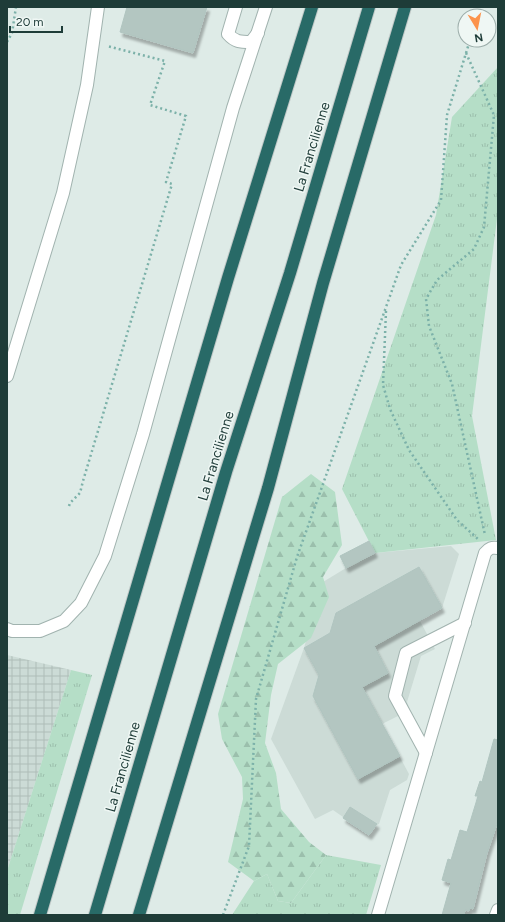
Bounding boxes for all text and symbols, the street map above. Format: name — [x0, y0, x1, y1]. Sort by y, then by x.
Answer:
scale bar — [10, 8, 62, 34]
north arrow — [457, 8, 497, 48]
text: 20 m — [16, 15, 44, 29]
text: N — [473, 30, 484, 44]
street label: La Francilienne — [290, 100, 334, 194]
street label: La Francilienne — [194, 409, 238, 503]
street label: La Francilienne — [102, 720, 144, 814]

